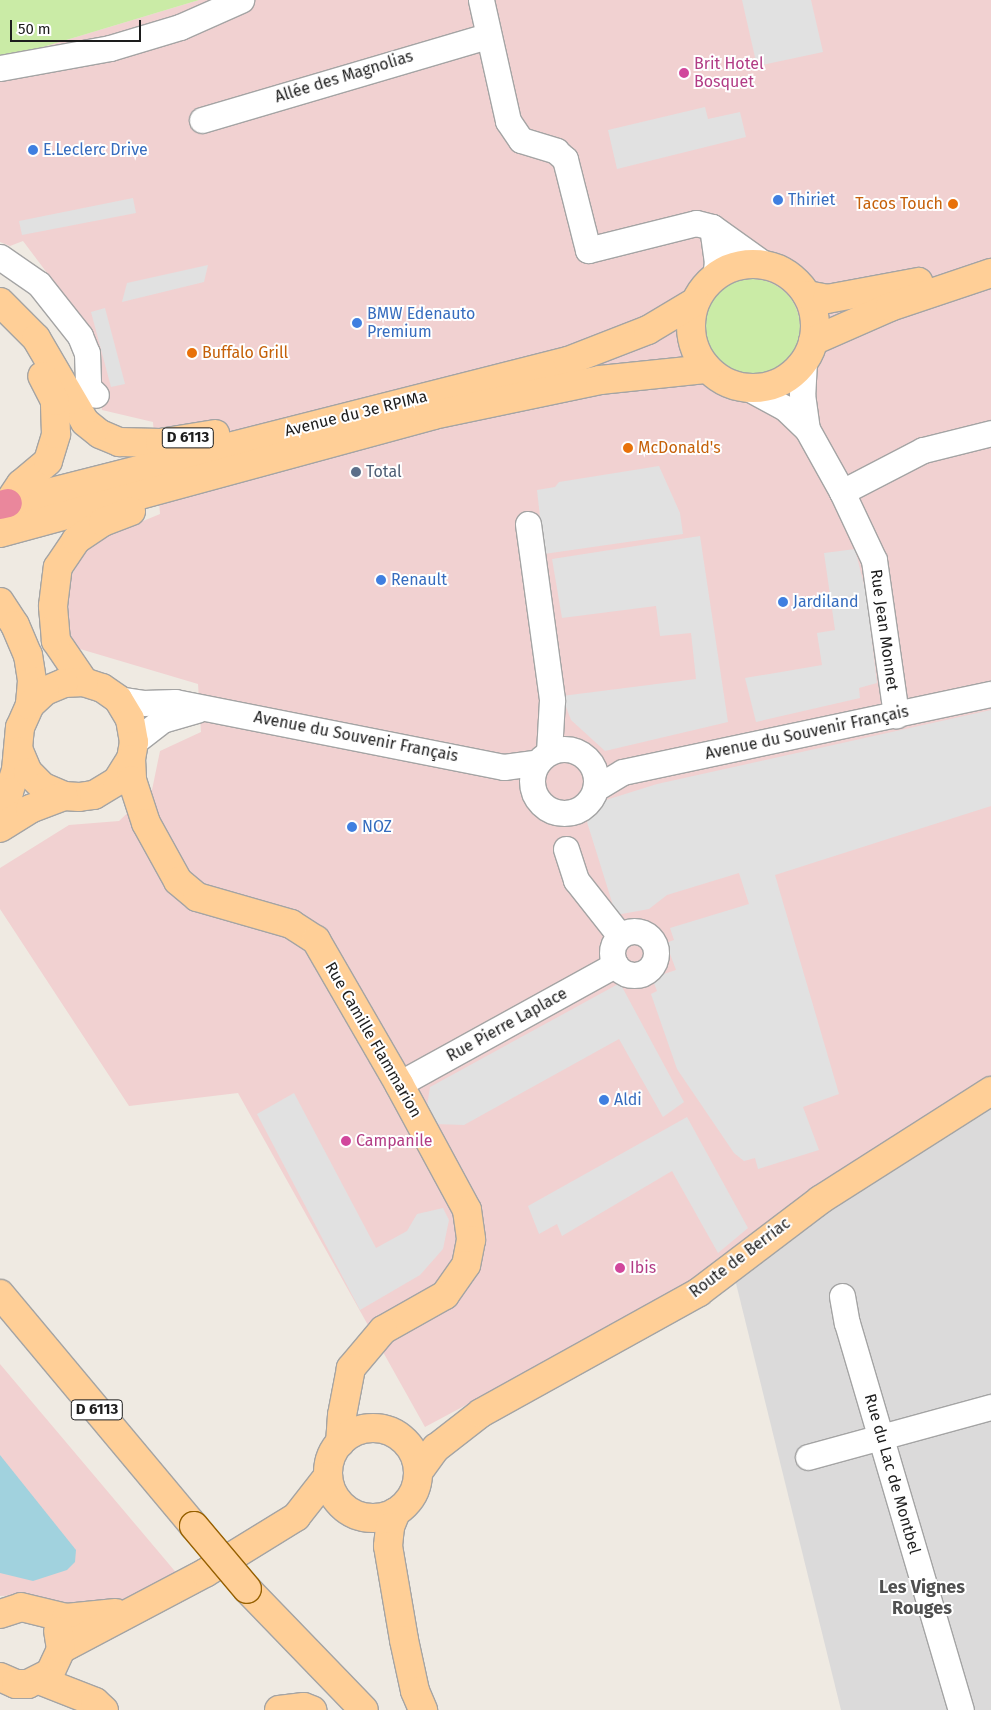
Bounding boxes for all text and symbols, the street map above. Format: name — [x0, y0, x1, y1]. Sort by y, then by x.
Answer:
scale bar — [12, 10, 144, 42]
text: 50 m — [18, 20, 51, 38]
street label: Allée des Magnolias — [273, 47, 415, 107]
place label: Brit Hotel Bosquet — [694, 54, 764, 92]
marker: Brit Hotel Bosquet — [678, 67, 690, 79]
place label: E.Leclerc Drive — [43, 140, 148, 160]
marker: E.Leclerc Drive — [27, 144, 39, 156]
place label: Thiriet — [788, 190, 835, 210]
marker: Thiriet — [772, 194, 784, 206]
place label: Tacos Touch — [855, 194, 943, 214]
marker: Tacos Touch — [947, 198, 959, 210]
place label: BMW Edenauto Premium — [367, 304, 475, 342]
marker: BMW Edenauto Premium — [351, 317, 363, 329]
place label: Buffalo Grill — [202, 343, 288, 363]
marker: Buffalo Grill — [186, 347, 198, 359]
street label: Avenue du 3e RPIMa — [283, 387, 429, 441]
road number: D 6113 — [162, 426, 214, 450]
place label: McDonald's — [638, 438, 721, 458]
marker: McDonald's — [622, 442, 634, 454]
place label: Total — [366, 462, 402, 482]
marker: Total — [350, 466, 362, 478]
street label: Rue Jean Monnet — [866, 568, 902, 692]
place label: Renault — [391, 570, 447, 590]
marker: Renault — [375, 574, 387, 586]
place label: Jardiland — [793, 592, 859, 612]
marker: Jardiland — [777, 596, 789, 608]
street label: Avenue du Souvenir Français — [703, 702, 911, 764]
street label: Avenue du Souvenir Français — [252, 708, 460, 766]
place label: NOZ — [362, 817, 392, 837]
marker: NOZ — [346, 821, 358, 833]
street label: Rue Camille Flammarion — [321, 959, 425, 1121]
street label: Rue Pierre Laplace — [443, 984, 571, 1066]
place label: Aldi — [614, 1090, 642, 1110]
marker: Aldi — [598, 1094, 610, 1106]
place label: Campanile — [356, 1131, 432, 1151]
marker: Campanile — [340, 1135, 352, 1147]
street label: Route de Berriac — [686, 1214, 794, 1302]
place label: Ibis — [630, 1258, 656, 1278]
marker: Ibis — [614, 1262, 626, 1274]
street label: Rue du Lac de Montbel — [860, 1392, 924, 1556]
road number: D 6113 — [71, 1398, 123, 1422]
district label: Les Vignes Rouges — [879, 1577, 965, 1620]

